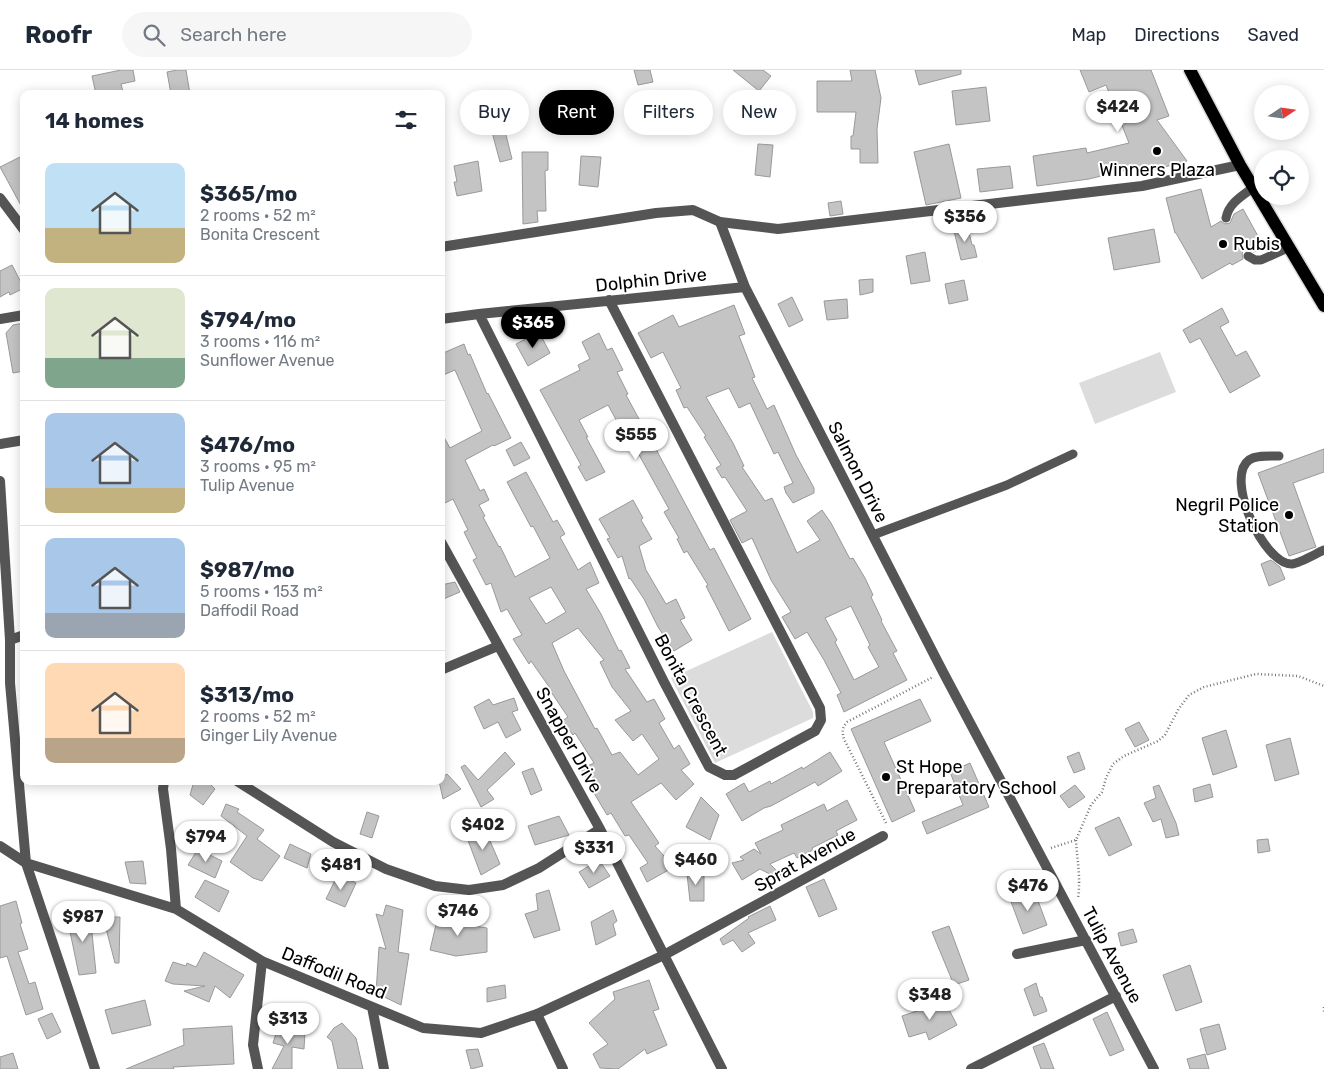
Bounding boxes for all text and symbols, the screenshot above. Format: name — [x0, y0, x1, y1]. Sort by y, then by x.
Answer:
search box — [122, 12, 472, 57]
text: Roofr — [25, 21, 92, 49]
icon: search — [140, 21, 168, 49]
text: Search here — [180, 23, 287, 46]
text: Map — [1071, 24, 1106, 46]
text: Directions — [1134, 24, 1220, 46]
text: Saved — [1248, 24, 1299, 46]
north arrow — [1254, 85, 1309, 140]
map controls — [1254, 85, 1309, 205]
chip: Buy — [460, 90, 529, 135]
chip: Rent — [539, 90, 614, 135]
chip: Filters — [624, 90, 713, 135]
chip: New — [723, 90, 796, 135]
pin: $424 — [1088, 90, 1148, 133]
text: $424 — [1097, 97, 1139, 116]
icon: filters — [392, 106, 420, 134]
text: 14 homes — [45, 108, 144, 133]
marker: Winners Plaza — [1151, 145, 1163, 157]
button: locate — [1254, 150, 1309, 205]
place label: Winners Plaza — [1099, 159, 1215, 181]
text: $365/mo — [200, 181, 297, 206]
icon: home — [85, 183, 145, 243]
pin: $356 — [935, 200, 995, 243]
text: 2 rooms · 52 m² — [200, 206, 316, 225]
text: $356 — [944, 207, 986, 226]
text: Bonita Crescent — [200, 225, 320, 244]
place label: Rubis — [1233, 233, 1280, 255]
marker: Rubis — [1217, 238, 1229, 250]
street label: Dolphin Drive — [594, 263, 708, 297]
pin: $365 — [503, 306, 563, 349]
text: $794/mo — [200, 307, 296, 332]
icon: home — [85, 308, 145, 368]
text: $365 — [512, 313, 554, 332]
text: 3 rooms · 116 m² — [200, 332, 320, 351]
text: Sunflower Avenue — [200, 351, 335, 370]
pin: $555 — [606, 418, 666, 461]
street label: Salmon Drive — [823, 418, 893, 526]
text: $555 — [615, 425, 657, 444]
text: $476/mo — [200, 432, 295, 457]
icon: home — [85, 433, 145, 493]
text: 3 rooms · 95 m² — [200, 457, 316, 476]
text: Tulip Avenue — [200, 476, 294, 495]
place label: Negril Police Station — [1175, 494, 1279, 537]
marker: Negril Police Station — [1283, 509, 1295, 521]
text: $987/mo — [200, 557, 295, 582]
icon: home — [85, 558, 145, 618]
text: 5 rooms · 153 m² — [200, 582, 323, 601]
text: Daffodil Road — [200, 601, 299, 620]
street label: Bonita Crescent — [650, 630, 732, 760]
text: $313/mo — [200, 682, 294, 707]
icon: home — [85, 683, 145, 743]
street label: Snapper Drive — [531, 683, 607, 797]
text: 2 rooms · 52 m² — [200, 707, 316, 726]
text: Ginger Lily Avenue — [200, 726, 337, 745]
place label: St Hope Preparatory School — [896, 756, 1057, 799]
marker: St Hope Preparatory School — [880, 771, 892, 783]
pin: $402 — [453, 808, 513, 851]
text: $402 — [462, 815, 504, 834]
pin: $794 — [176, 820, 236, 863]
street label: Sprat Avenue — [750, 823, 860, 897]
text: $794 — [186, 827, 226, 846]
pin: $331 — [564, 832, 624, 874]
text: $331 — [574, 838, 614, 857]
pin: $460 — [666, 844, 726, 886]
pin: $481 — [311, 848, 371, 891]
text: $460 — [675, 850, 717, 869]
text: $481 — [321, 855, 361, 874]
pin: $476 — [998, 870, 1058, 912]
text: $476 — [1008, 876, 1048, 895]
pin: $746 — [428, 894, 488, 937]
pin: $987 — [53, 900, 113, 943]
text: $746 — [438, 901, 478, 920]
street label: Tulip Avenue — [1077, 903, 1147, 1007]
text: $987 — [63, 907, 103, 926]
street label: Daffodil Road — [278, 942, 390, 1004]
pin: $348 — [900, 978, 960, 1021]
text: $348 — [909, 985, 952, 1004]
pin: $313 — [258, 1002, 318, 1045]
text: $313 — [268, 1009, 308, 1028]

